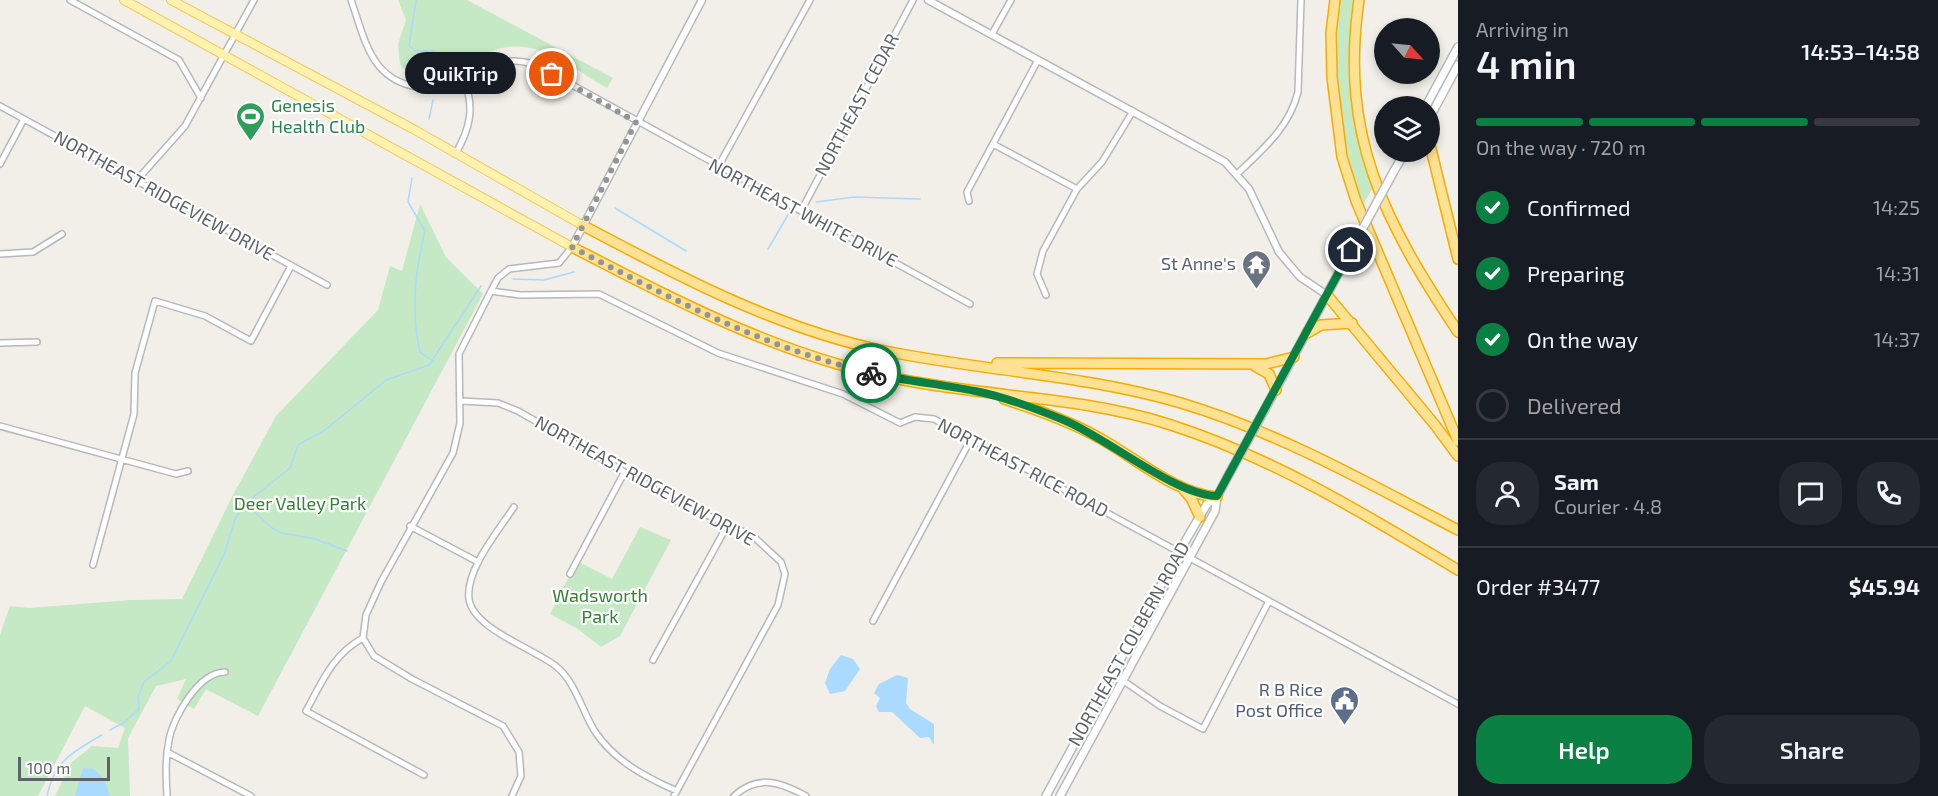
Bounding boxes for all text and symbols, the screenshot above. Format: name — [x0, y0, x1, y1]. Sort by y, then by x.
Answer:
text: Arriving in — [1476, 17, 1569, 41]
north arrow — [1374, 18, 1440, 84]
map controls — [1374, 18, 1440, 162]
street label: NORTHEAST CEDAR — [809, 30, 903, 179]
text: 14:53–14:58 — [1801, 38, 1920, 64]
text: 4 min — [1476, 40, 1577, 87]
pin — [526, 48, 577, 99]
callout: QuikTrip — [405, 53, 516, 95]
icon: bag — [535, 57, 568, 90]
text: QuikTrip — [423, 61, 498, 85]
place label: Genesis Health Club — [271, 94, 365, 137]
button: layers — [1374, 96, 1440, 162]
sports icon: Genesis Health Club — [234, 100, 266, 142]
street label: NORTHEAST RIDGEVIEW DRIVE — [51, 125, 278, 265]
text: On the way · 720 m — [1476, 135, 1646, 159]
street label: NORTHEAST WHITE DRIVE — [705, 153, 902, 271]
icon: check — [1476, 191, 1509, 224]
text: Confirmed — [1527, 194, 1631, 220]
text: 14:25 — [1873, 195, 1920, 219]
pin — [1325, 224, 1376, 275]
icon: home — [1334, 233, 1367, 266]
temple icon: St Anne's — [1241, 248, 1273, 290]
place label: St Anne's — [1161, 252, 1236, 274]
icon: check — [1476, 257, 1509, 290]
text: Preparing — [1527, 260, 1625, 286]
text: 14:31 — [1876, 261, 1920, 285]
icon: check — [1476, 323, 1509, 356]
text: On the way — [1527, 326, 1638, 352]
text: 14:37 — [1874, 327, 1920, 351]
courier — [841, 343, 901, 403]
icon: bike — [855, 357, 888, 390]
text: Delivered — [1527, 392, 1622, 418]
street label: NORTHEAST RIDGEVIEW DRIVE — [532, 410, 759, 550]
street label: NORTHEAST RICE ROAD — [934, 413, 1113, 521]
button: person — [1476, 462, 1539, 525]
button: chat — [1779, 462, 1842, 525]
button: phone — [1857, 462, 1920, 525]
text: Sam — [1554, 468, 1599, 494]
park label: Deer Valley Park — [234, 492, 366, 514]
text: Courier · 4.8 — [1554, 494, 1662, 518]
street label: NORTHEAST COLBERN ROAD — [1063, 538, 1194, 750]
text: Order #3477 — [1476, 573, 1600, 599]
text: $45.94 — [1849, 573, 1920, 599]
park label: Wadsworth Park — [552, 584, 648, 627]
place label: R B Rice Post Office — [1235, 678, 1323, 721]
public building icon: R B Rice Post Office — [1328, 684, 1360, 726]
button: Help — [1476, 715, 1692, 784]
button: Share — [1704, 715, 1920, 784]
scale bar — [18, 754, 110, 782]
text: 100 m — [27, 758, 70, 777]

